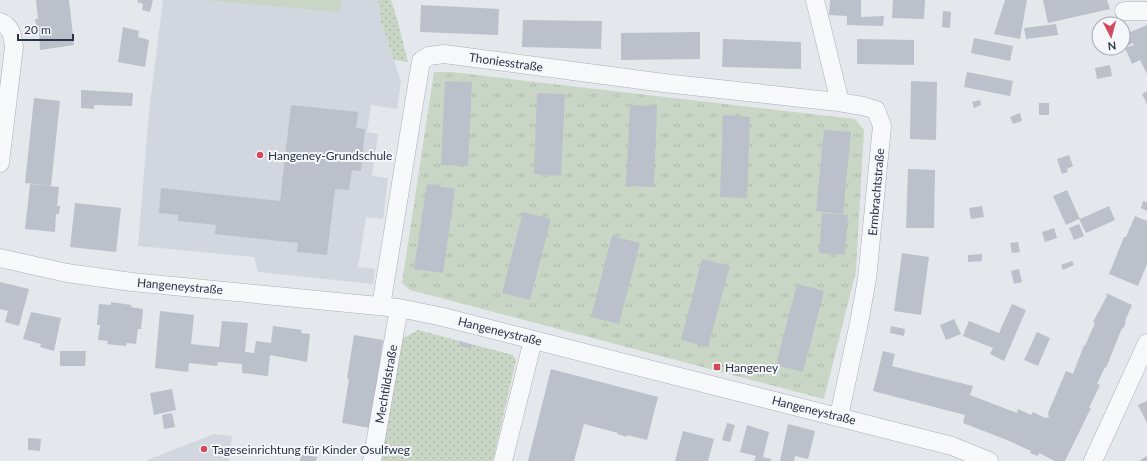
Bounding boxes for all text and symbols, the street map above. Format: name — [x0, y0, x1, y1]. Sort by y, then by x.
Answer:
scale bar — [18, 16, 73, 42]
north arrow — [1091, 16, 1131, 56]
text: 20 m — [24, 22, 51, 37]
text: N — [1107, 40, 1117, 53]
street label: Thoniesstraße — [468, 49, 544, 75]
place label: Hangeney-Grundschule — [268, 148, 392, 163]
street label: Ermbrachtstraße — [865, 148, 887, 236]
marker: Hangeney-Grundschule — [255, 150, 265, 160]
street label: Hangeneystraße — [136, 275, 224, 297]
street label: Hangeneystraße — [456, 313, 544, 349]
street label: Mechtildstraße — [372, 343, 400, 425]
place label: Hangeney — [725, 360, 779, 375]
marker: Hangeney — [712, 362, 722, 372]
street label: Hangeneystraße — [770, 392, 858, 428]
place label: Tageseinrichtung für Kinder Osulfweg — [212, 442, 410, 457]
marker: Tageseinrichtung für Kinder Osulfweg — [199, 444, 209, 454]

